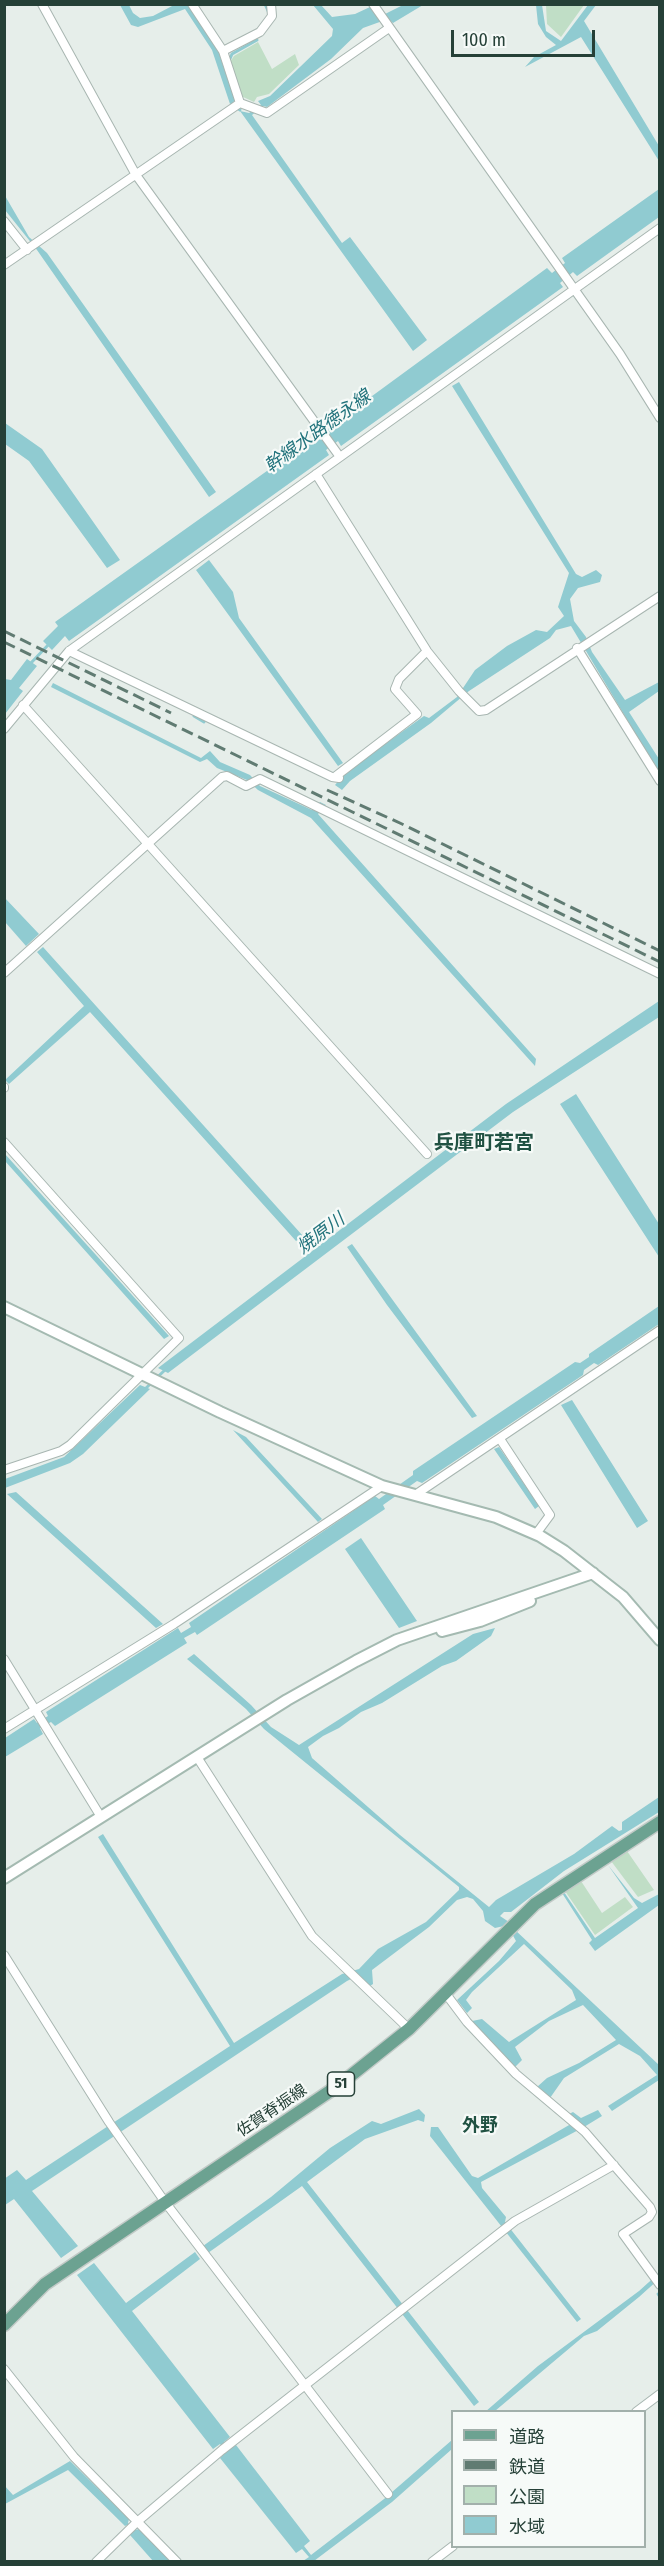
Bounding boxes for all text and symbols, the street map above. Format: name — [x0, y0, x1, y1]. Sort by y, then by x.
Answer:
scale bar — [454, 18, 598, 56]
text: 100 m — [462, 29, 506, 51]
water label: 幹線水路徳永線 — [261, 386, 375, 478]
district label: 兵庫町若宮 — [434, 1131, 534, 1155]
water label: 焼原川 — [293, 1209, 349, 1259]
road number: 51 — [328, 2072, 354, 2096]
street label: 佐賀脊振線 — [233, 2081, 311, 2141]
district label: 外野 — [462, 2115, 498, 2137]
legend — [451, 2410, 646, 2548]
text: 道路 — [509, 2426, 545, 2448]
text: 鉄道 — [509, 2456, 545, 2478]
text: 公園 — [509, 2486, 545, 2508]
text: 水域 — [509, 2516, 545, 2538]

